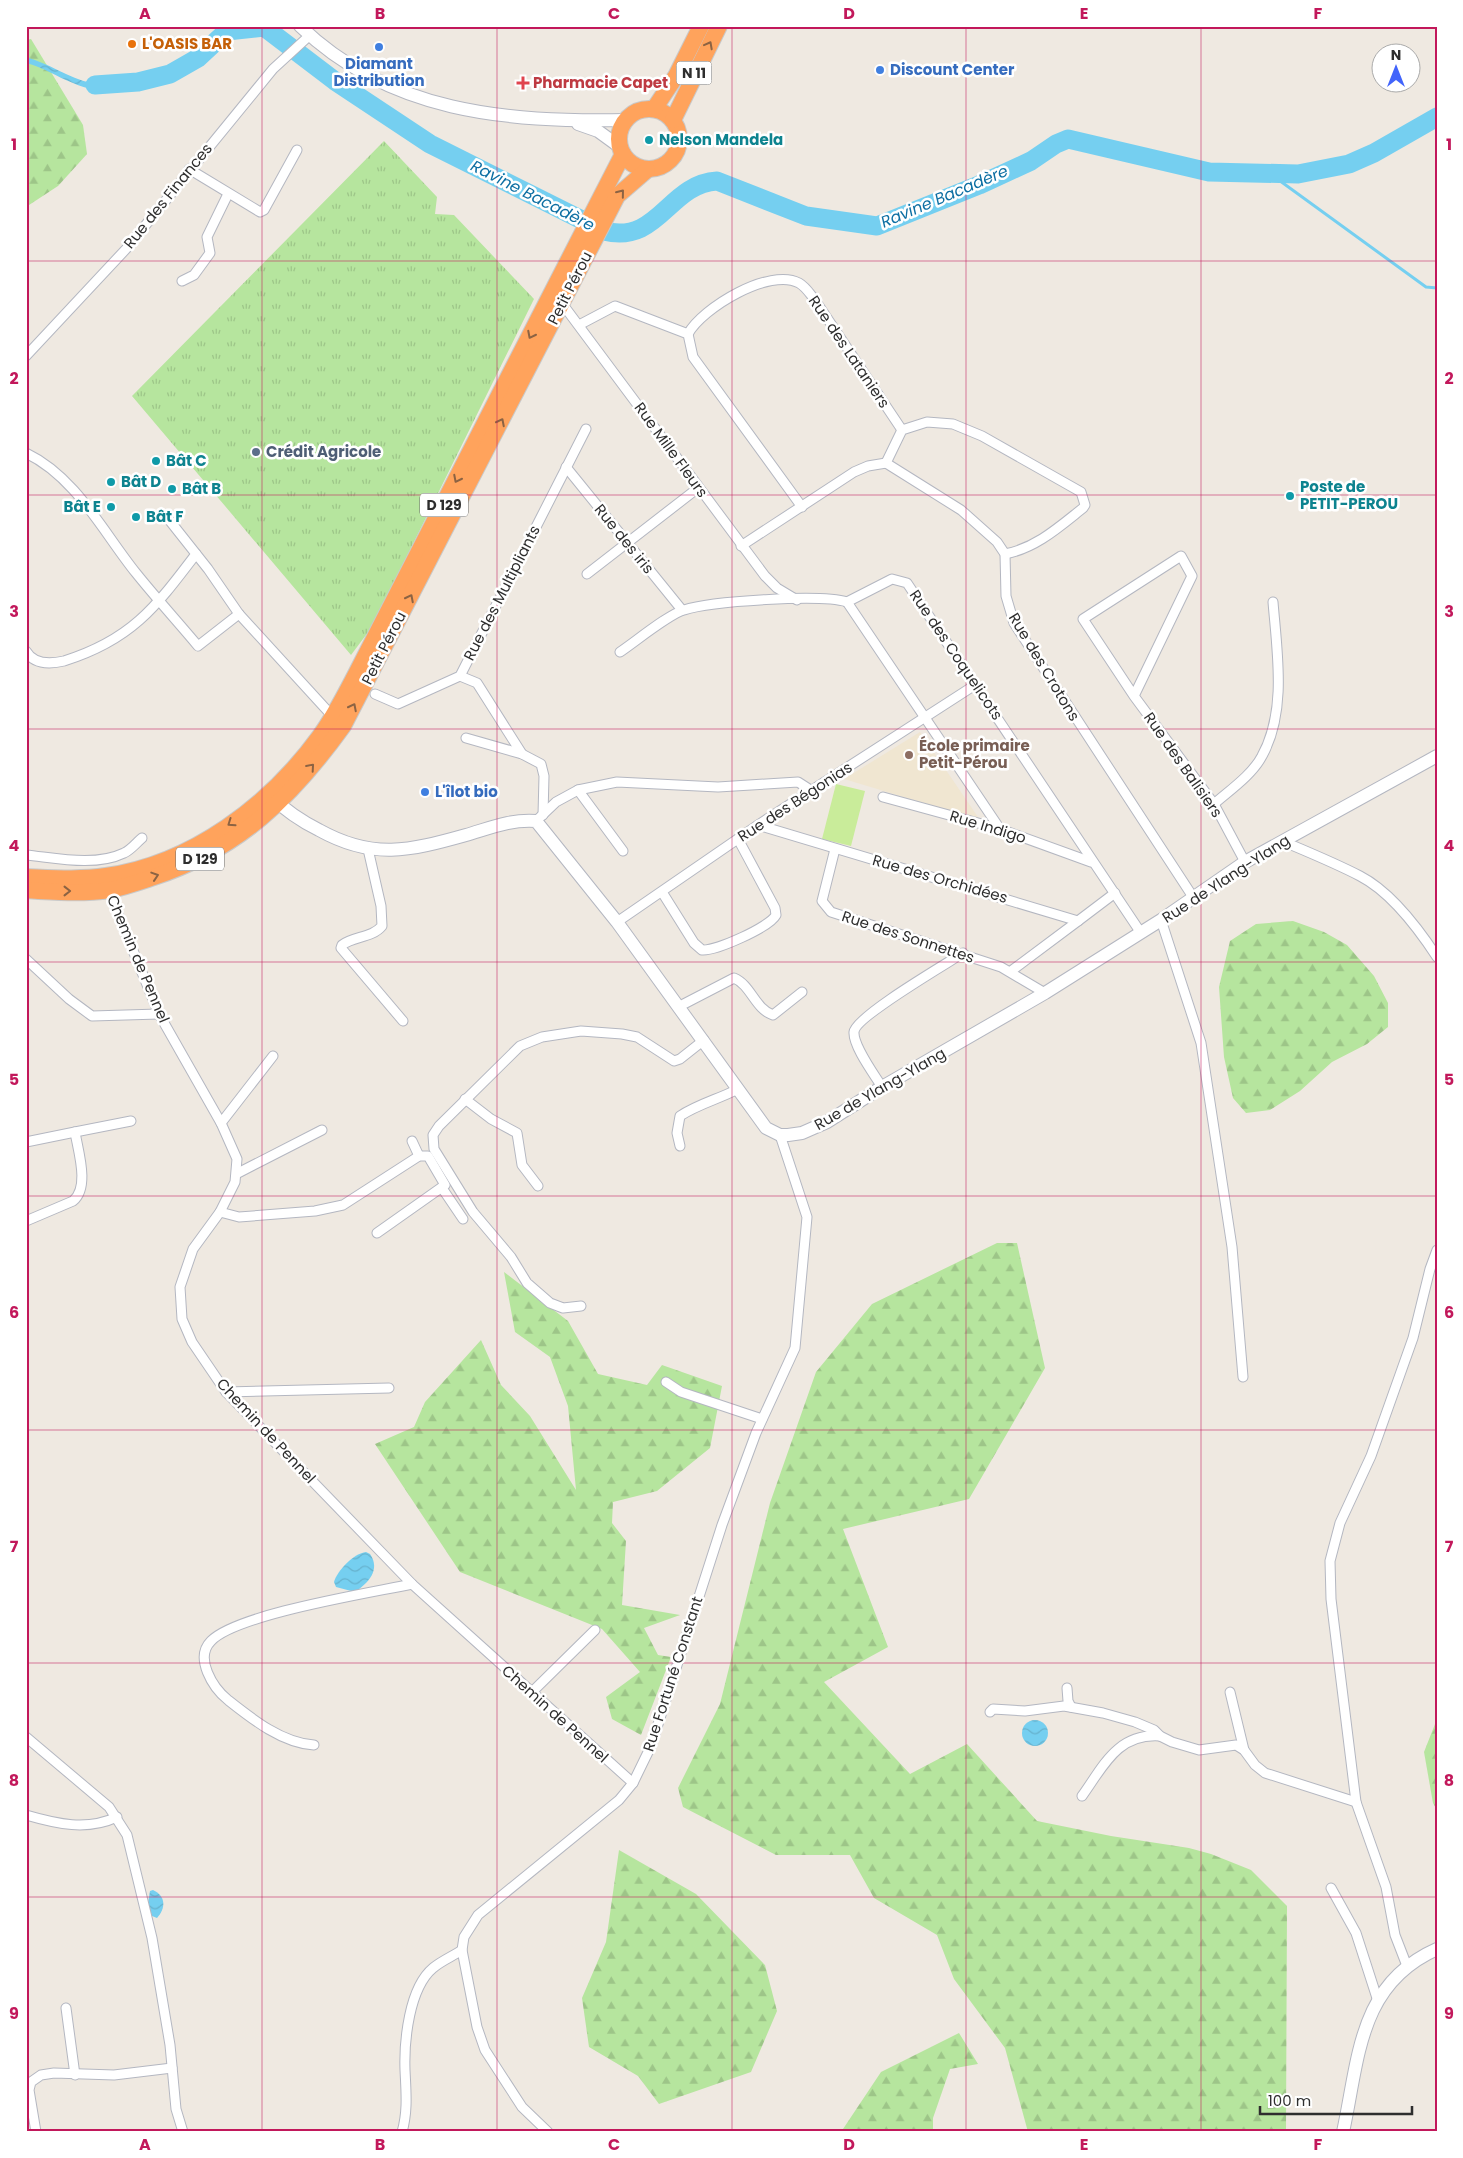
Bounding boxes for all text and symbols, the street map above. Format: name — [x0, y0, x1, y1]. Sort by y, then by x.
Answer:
text: A — [139, 2, 151, 25]
text: B — [375, 2, 385, 25]
text: C — [608, 2, 620, 25]
text: D — [843, 2, 855, 25]
text: E — [1080, 2, 1088, 25]
text: F — [1314, 2, 1323, 25]
place label: L'OASIS BAR — [142, 33, 232, 54]
marker: L'OASIS BAR — [126, 38, 138, 50]
marker: Diamant Distribution — [373, 41, 385, 53]
one-way arrow — [703, 41, 713, 50]
north arrow — [1370, 42, 1420, 92]
text: N — [1391, 45, 1401, 65]
place label: Diamant Distribution — [333, 53, 425, 91]
place label: Discount Center — [890, 59, 1015, 80]
road number: N 11 — [676, 62, 712, 84]
marker: Discount Center — [874, 64, 886, 76]
place label: Pharmacie Capet — [533, 72, 668, 93]
marker: Pharmacie Capet — [517, 77, 529, 89]
place label: Nelson Mandela — [659, 129, 783, 150]
text: 1 — [11, 133, 17, 156]
text: 1 — [1446, 133, 1452, 156]
marker: Nelson Mandela — [643, 134, 655, 146]
street label: Rue des Finances — [119, 138, 217, 253]
water label: Ravine Bacadère — [467, 154, 599, 237]
water label: Ravine Bacadère — [877, 159, 1011, 234]
one-way arrow — [615, 190, 623, 199]
street label: Petit Pérou — [542, 248, 597, 328]
street label: Rue des Lataniers — [804, 291, 895, 412]
one-way arrow — [527, 330, 537, 339]
text: 2 — [9, 367, 19, 390]
text: 2 — [1444, 367, 1454, 390]
street label: Rue Mille Fleurs — [630, 398, 713, 502]
one-way arrow — [495, 419, 505, 428]
place label: Crédit Agricole — [266, 441, 381, 462]
marker: Crédit Agricole — [250, 446, 262, 458]
place label: Bât C — [166, 450, 207, 471]
marker: Bât C — [150, 455, 162, 467]
place label: Bât D — [121, 471, 161, 492]
one-way arrow — [453, 474, 463, 483]
marker: Bât D — [105, 476, 117, 488]
place label: Poste de PETIT-PEROU — [1300, 476, 1398, 514]
place label: Bât B — [182, 478, 221, 499]
marker: Bât B — [166, 483, 178, 495]
marker: Poste de PETIT-PEROU — [1284, 490, 1296, 502]
road number: D 129 — [420, 494, 468, 516]
place label: Bât E — [64, 496, 101, 517]
street label: Rue des iris — [590, 499, 659, 578]
marker: Bât E — [105, 501, 117, 513]
place label: Bât F — [146, 506, 184, 527]
marker: Bât F — [130, 511, 142, 523]
street label: Rue des Multipliants — [458, 521, 545, 664]
street label: Rue des Coquelicots — [905, 585, 1008, 724]
one-way arrow — [404, 594, 414, 603]
text: 3 — [9, 600, 19, 623]
text: 3 — [1444, 600, 1454, 623]
street label: Petit Pérou — [356, 608, 411, 688]
street label: Rue des Crotons — [1004, 609, 1085, 725]
one-way arrow — [347, 703, 357, 712]
street label: Rue des Balisiers — [1139, 708, 1228, 822]
place label: École primaire Petit-Pérou — [919, 735, 1030, 773]
marker: École primaire Petit-Pérou — [903, 749, 915, 761]
street label: Rue des Bégonias — [733, 757, 856, 847]
one-way arrow — [306, 764, 315, 773]
place label: L'îlot bio — [435, 781, 498, 802]
marker: L'îlot bio — [419, 786, 431, 798]
street label: Rue Indigo — [947, 805, 1029, 848]
one-way arrow — [227, 817, 237, 826]
street label: Rue de Ylang-Ylang — [1158, 829, 1294, 928]
text: 4 — [9, 834, 20, 857]
text: 4 — [1444, 834, 1455, 857]
road number: D 129 — [176, 848, 224, 871]
street label: Rue des Orchidées — [870, 849, 1010, 908]
one-way arrow — [150, 872, 159, 882]
one-way arrow — [64, 886, 71, 896]
street label: Chemin de Pennel — [102, 892, 175, 1026]
street label: Rue des Sonnettes — [839, 905, 977, 968]
street label: Rue de Ylang-Ylang — [810, 1042, 949, 1135]
text: 5 — [9, 1068, 19, 1091]
text: 5 — [1444, 1068, 1454, 1091]
text: 6 — [9, 1301, 19, 1324]
text: 6 — [1444, 1301, 1454, 1324]
street label: Chemin de Pennel — [212, 1373, 321, 1488]
text: 7 — [10, 1535, 19, 1558]
text: 7 — [1445, 1535, 1454, 1558]
street label: Rue Fortuné Constant — [638, 1594, 708, 1754]
street label: Chemin de Pennel — [497, 1660, 613, 1767]
text: 8 — [9, 1769, 19, 1792]
text: 8 — [1444, 1769, 1454, 1792]
text: 9 — [9, 2002, 19, 2025]
text: 9 — [1444, 2002, 1454, 2025]
scale bar — [1260, 2083, 1413, 2115]
text: 100 m — [1268, 2090, 1311, 2111]
text: A — [139, 2133, 151, 2156]
text: B — [375, 2133, 385, 2156]
text: C — [608, 2133, 620, 2156]
text: D — [843, 2133, 855, 2156]
text: E — [1080, 2133, 1088, 2156]
text: F — [1314, 2133, 1323, 2156]

